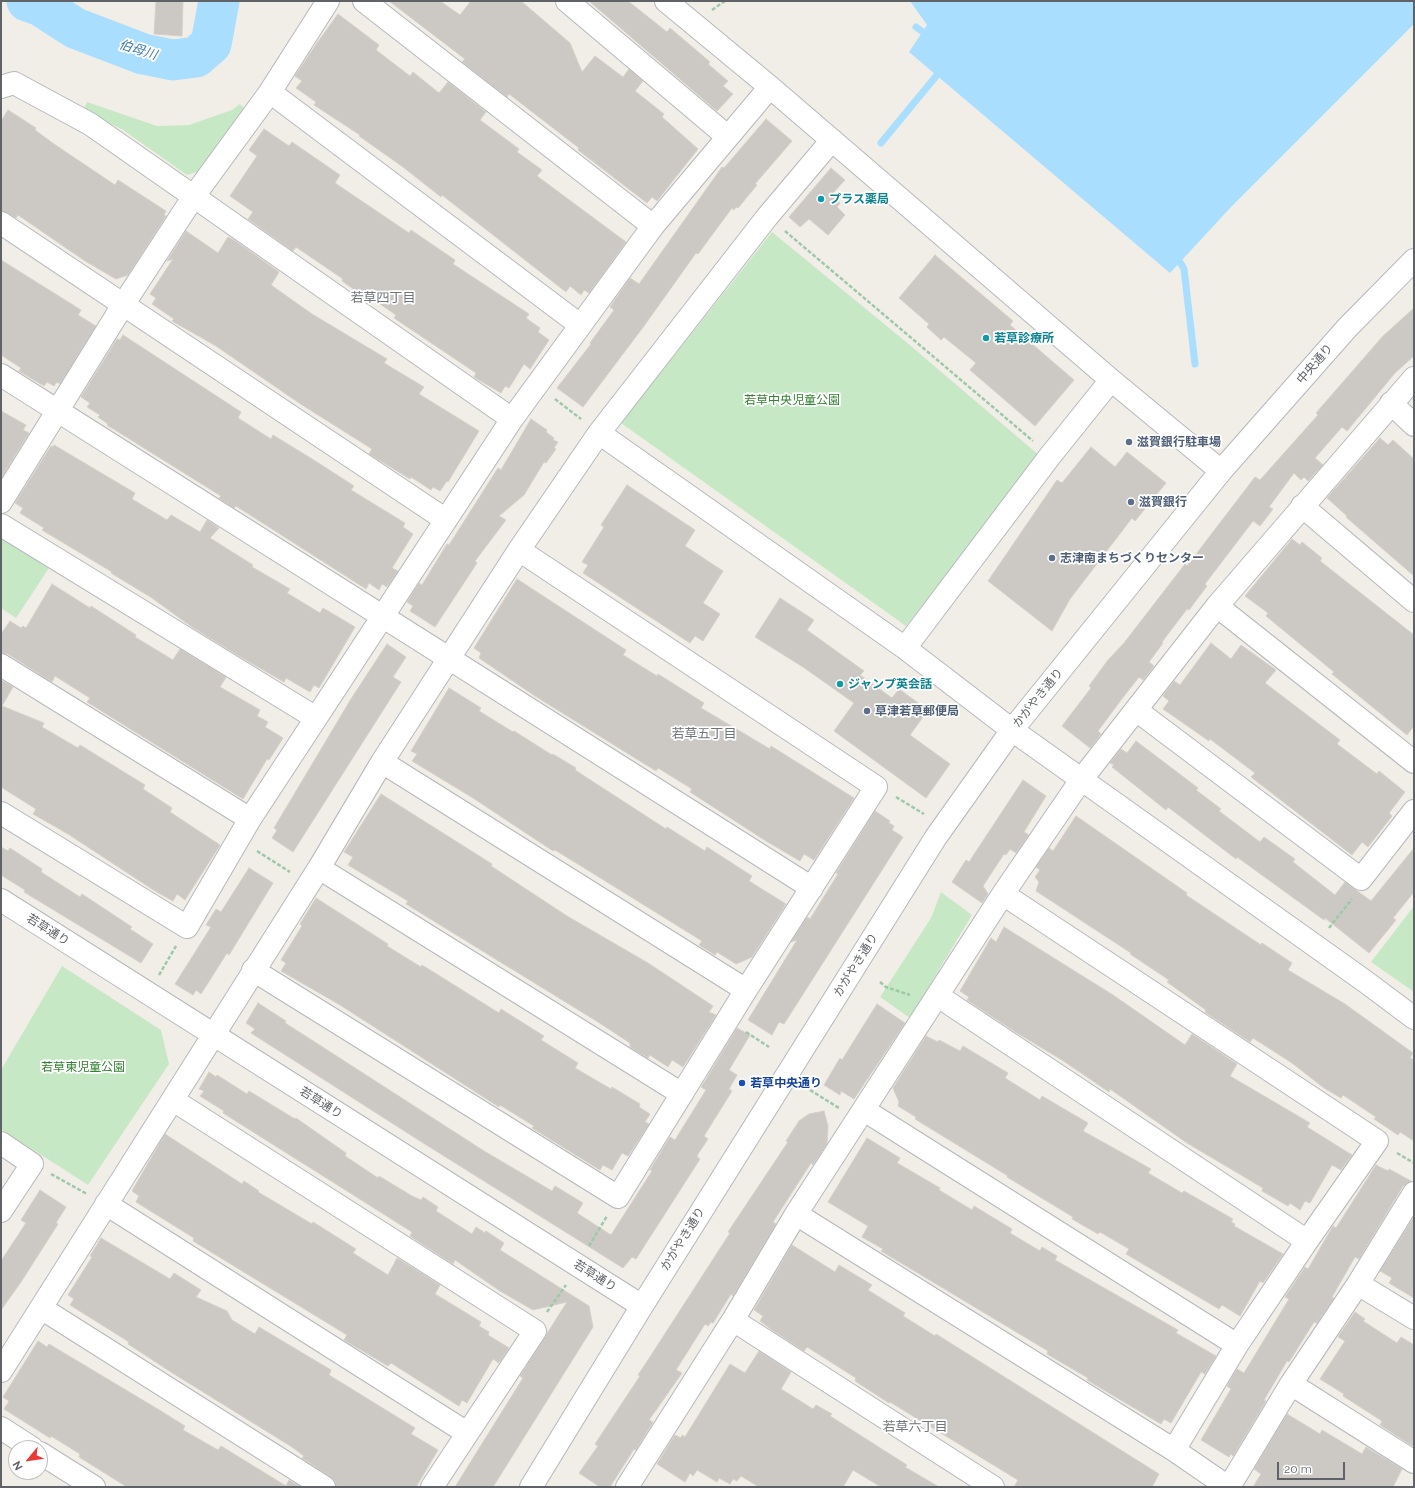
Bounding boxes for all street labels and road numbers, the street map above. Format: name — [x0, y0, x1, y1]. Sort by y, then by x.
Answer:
street label: 中央通り — [1294, 341, 1336, 387]
street label: かがやき通り — [1010, 665, 1066, 731]
street label: 若草通り — [24, 911, 72, 949]
street label: かがやき通り — [831, 931, 881, 999]
street label: 若草通り — [297, 1084, 345, 1122]
street label: かがやき通り — [658, 1205, 708, 1273]
street label: 若草通り — [571, 1257, 619, 1295]

